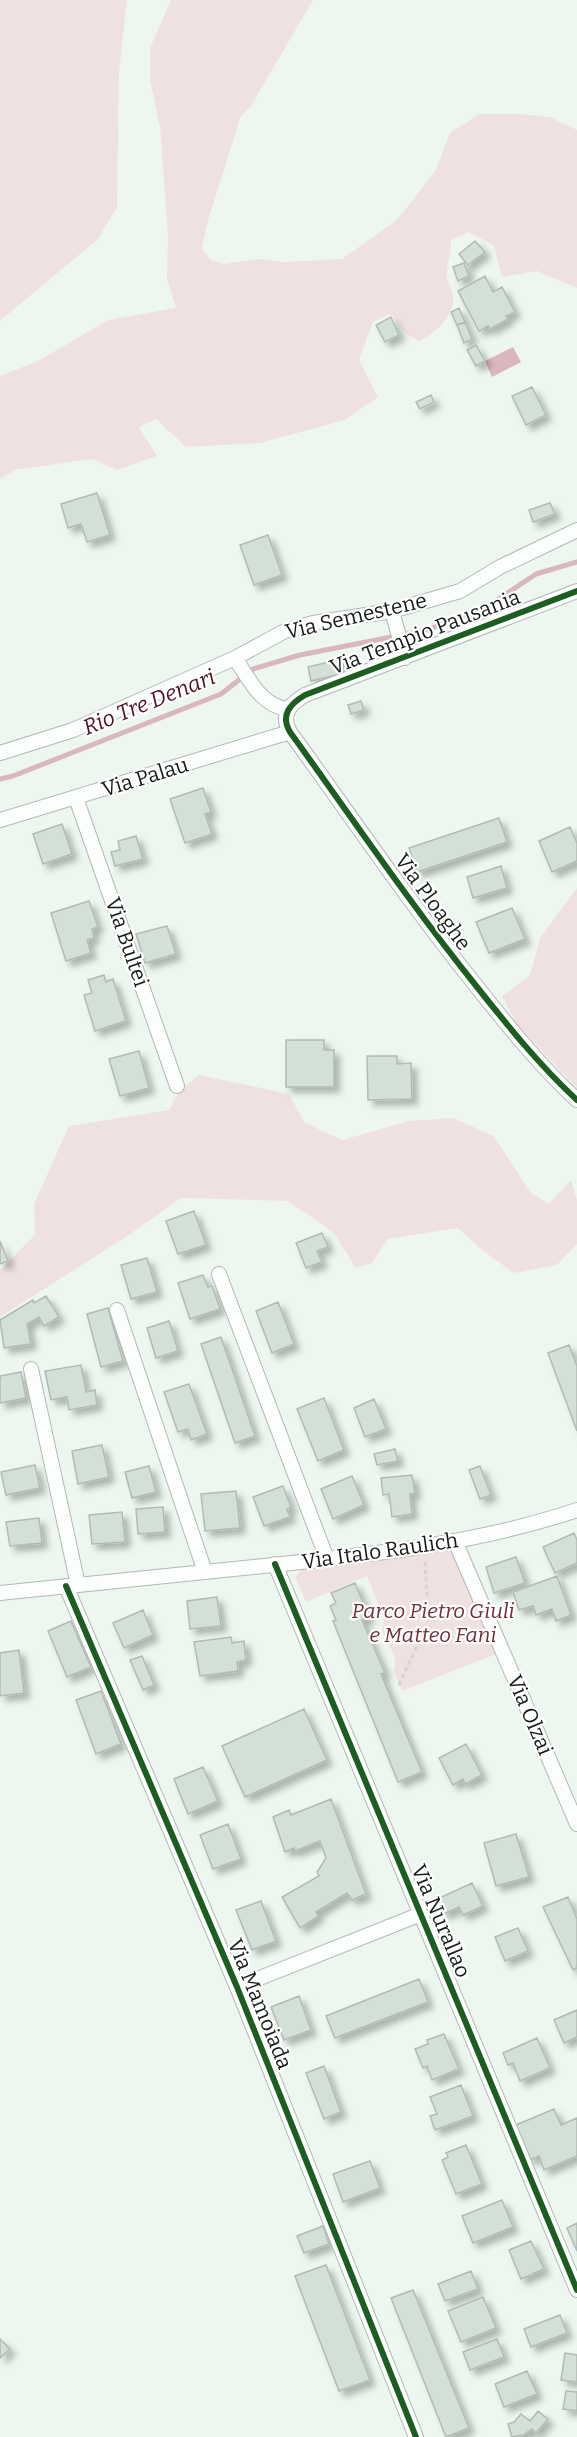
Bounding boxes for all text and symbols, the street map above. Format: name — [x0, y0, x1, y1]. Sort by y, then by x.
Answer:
street label: Via Tempio Pausania — [326, 584, 524, 680]
street label: Via Semestene — [283, 587, 429, 645]
water label: Rio Tre Denari — [79, 663, 219, 741]
street label: Via Palau — [99, 752, 191, 802]
street label: Via Ploaghe — [389, 849, 477, 955]
street label: Via Bultei — [100, 894, 154, 990]
street label: Via Italo Raulich — [300, 1527, 460, 1575]
park label: Parco Pietro Giuli e Matteo Fani — [351, 1598, 515, 1648]
street label: Via Olzai — [501, 1671, 559, 1759]
street label: Via Nurallao — [406, 1860, 476, 1982]
street label: Via Mamoiada — [222, 1935, 298, 2073]

